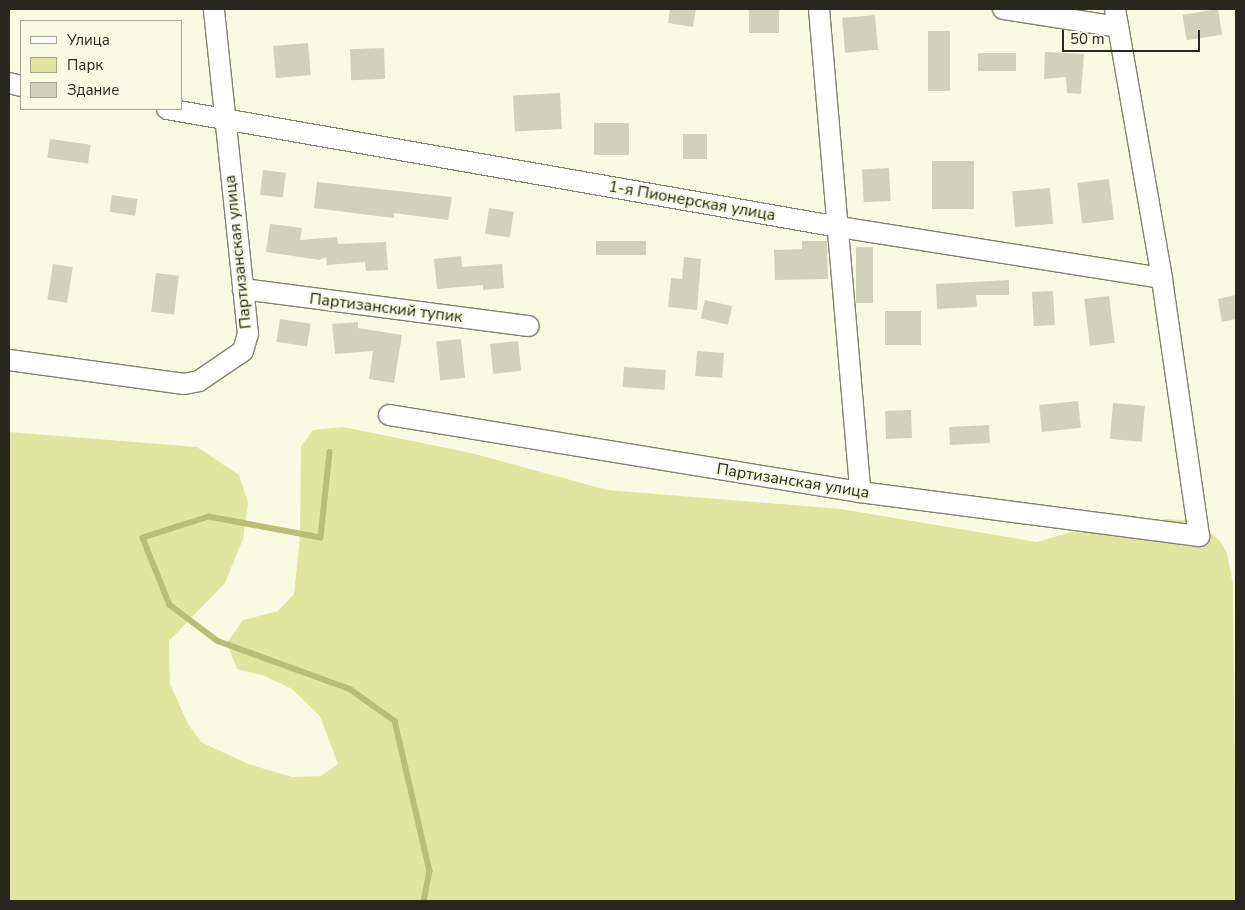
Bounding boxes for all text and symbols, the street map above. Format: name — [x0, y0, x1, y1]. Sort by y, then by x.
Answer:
legend — [20, 20, 182, 110]
scale bar — [1065, 20, 1202, 52]
text: 50 m — [1070, 29, 1105, 49]
text: Улица — [67, 30, 110, 50]
text: Парк — [67, 55, 103, 75]
text: Здание — [67, 80, 119, 100]
street label: Партизанская улица — [220, 174, 256, 330]
street label: 1-я Пионерская улица — [607, 177, 777, 225]
street label: Партизанский тупик — [308, 289, 464, 327]
street label: Партизанская улица — [715, 459, 871, 503]

